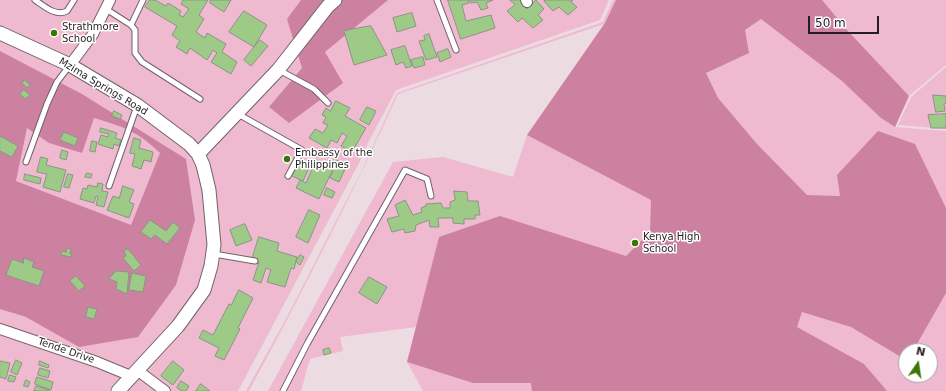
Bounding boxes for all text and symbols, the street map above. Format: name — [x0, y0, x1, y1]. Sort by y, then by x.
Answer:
scale bar — [810, 8, 881, 34]
text: 50 m — [815, 16, 846, 30]
place label: Strathmore School — [62, 21, 119, 44]
marker: Strathmore School — [49, 28, 59, 38]
street label: Mzima Springs Road — [56, 56, 150, 118]
place label: Embassy of the Philippines — [295, 147, 372, 170]
marker: Embassy of the Philippines — [282, 154, 292, 164]
place label: Kenya High School — [643, 231, 700, 254]
marker: Kenya High School — [630, 238, 640, 248]
street label: Tende Drive — [36, 336, 96, 366]
north arrow — [898, 343, 938, 383]
text: N — [915, 344, 927, 359]

